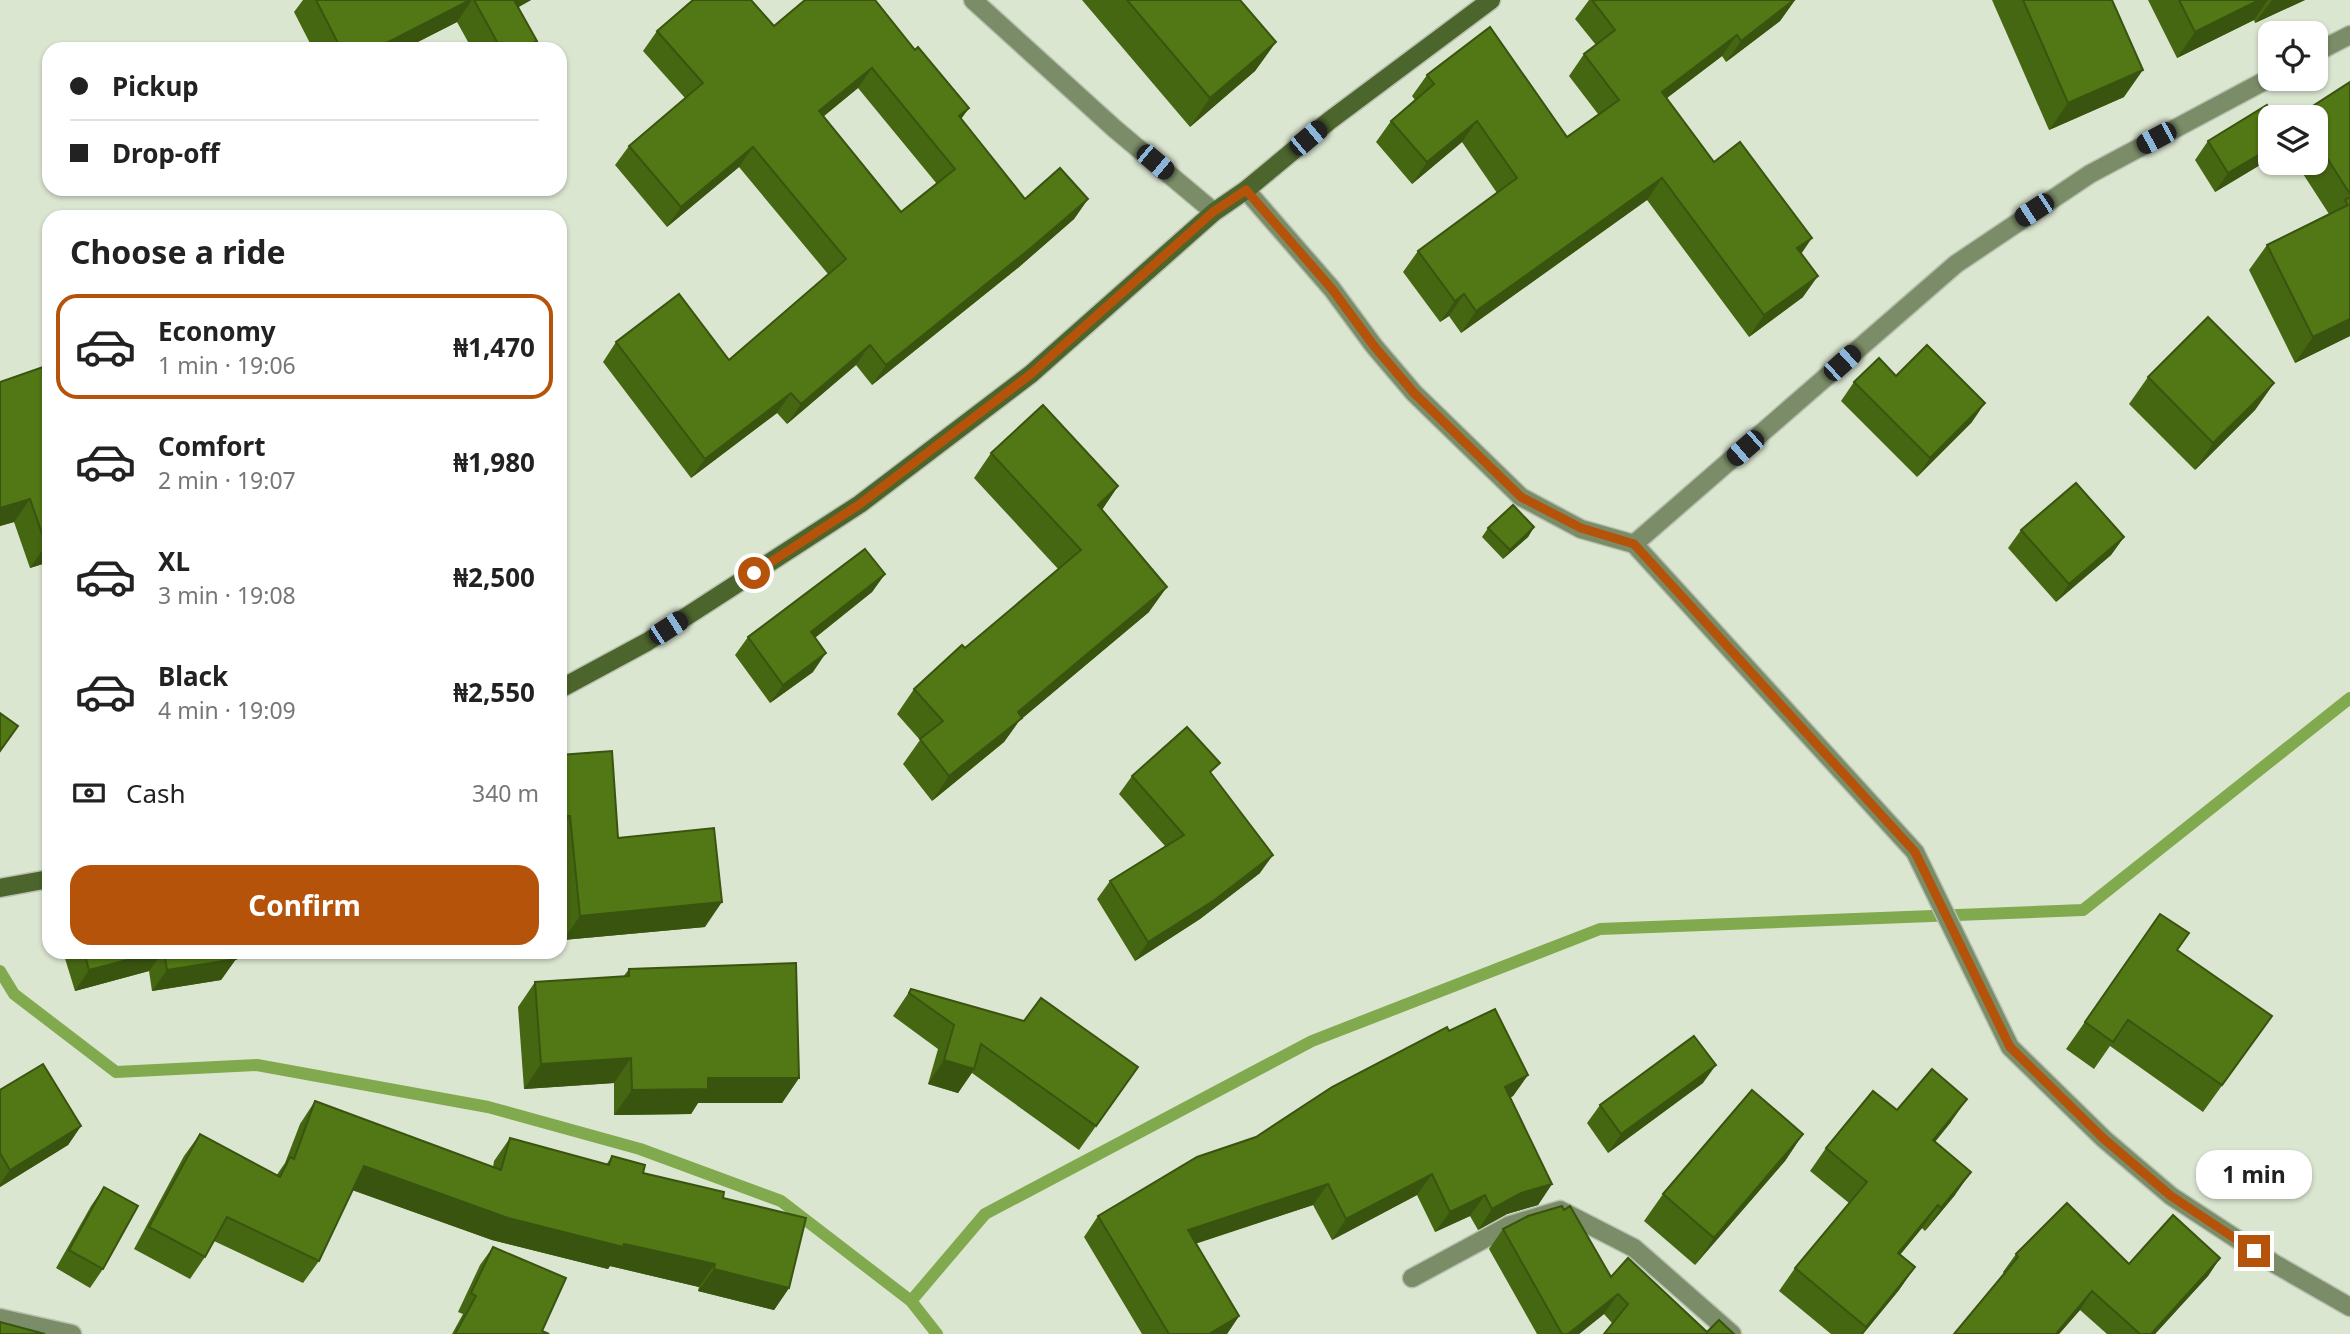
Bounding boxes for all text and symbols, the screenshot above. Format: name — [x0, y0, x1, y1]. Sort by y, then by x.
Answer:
map controls — [2258, 21, 2328, 175]
button: locate — [2258, 21, 2328, 91]
text: Pickup — [112, 68, 199, 104]
button: layers — [2258, 105, 2328, 175]
car — [1286, 116, 1331, 160]
car — [2133, 119, 2180, 157]
text: Drop-off — [112, 135, 219, 171]
car — [1133, 140, 1178, 184]
car — [2011, 190, 2058, 230]
text: Choose a ride — [70, 230, 286, 273]
text: Economy — [158, 313, 276, 349]
icon: car — [74, 315, 137, 378]
text: ₦1,470 — [453, 329, 535, 365]
car — [1820, 341, 1865, 385]
text: 1 min · 19:06 — [158, 349, 296, 381]
car — [1723, 426, 1768, 470]
text: Comfort — [158, 428, 266, 464]
icon: car — [74, 430, 137, 493]
text: ₦1,980 — [453, 444, 535, 480]
text: 2 min · 19:07 — [158, 464, 296, 496]
text: XL — [158, 543, 190, 579]
icon: car — [74, 545, 137, 608]
route start — [738, 557, 770, 589]
text: ₦2,500 — [453, 559, 535, 595]
text: 3 min · 19:08 — [158, 579, 296, 611]
car — [645, 608, 692, 648]
text: Black — [158, 658, 228, 694]
icon: car — [74, 660, 137, 723]
text: ₦2,550 — [453, 674, 535, 710]
text: 4 min · 19:09 — [158, 694, 296, 726]
icon: cash — [70, 774, 108, 812]
text: Cash — [126, 775, 186, 811]
text: 340 m — [472, 777, 539, 809]
button: Confirm — [70, 865, 539, 945]
callout: 1 min — [2196, 1150, 2312, 1198]
text: 1 min — [2222, 1158, 2286, 1190]
route end — [2238, 1235, 2270, 1267]

